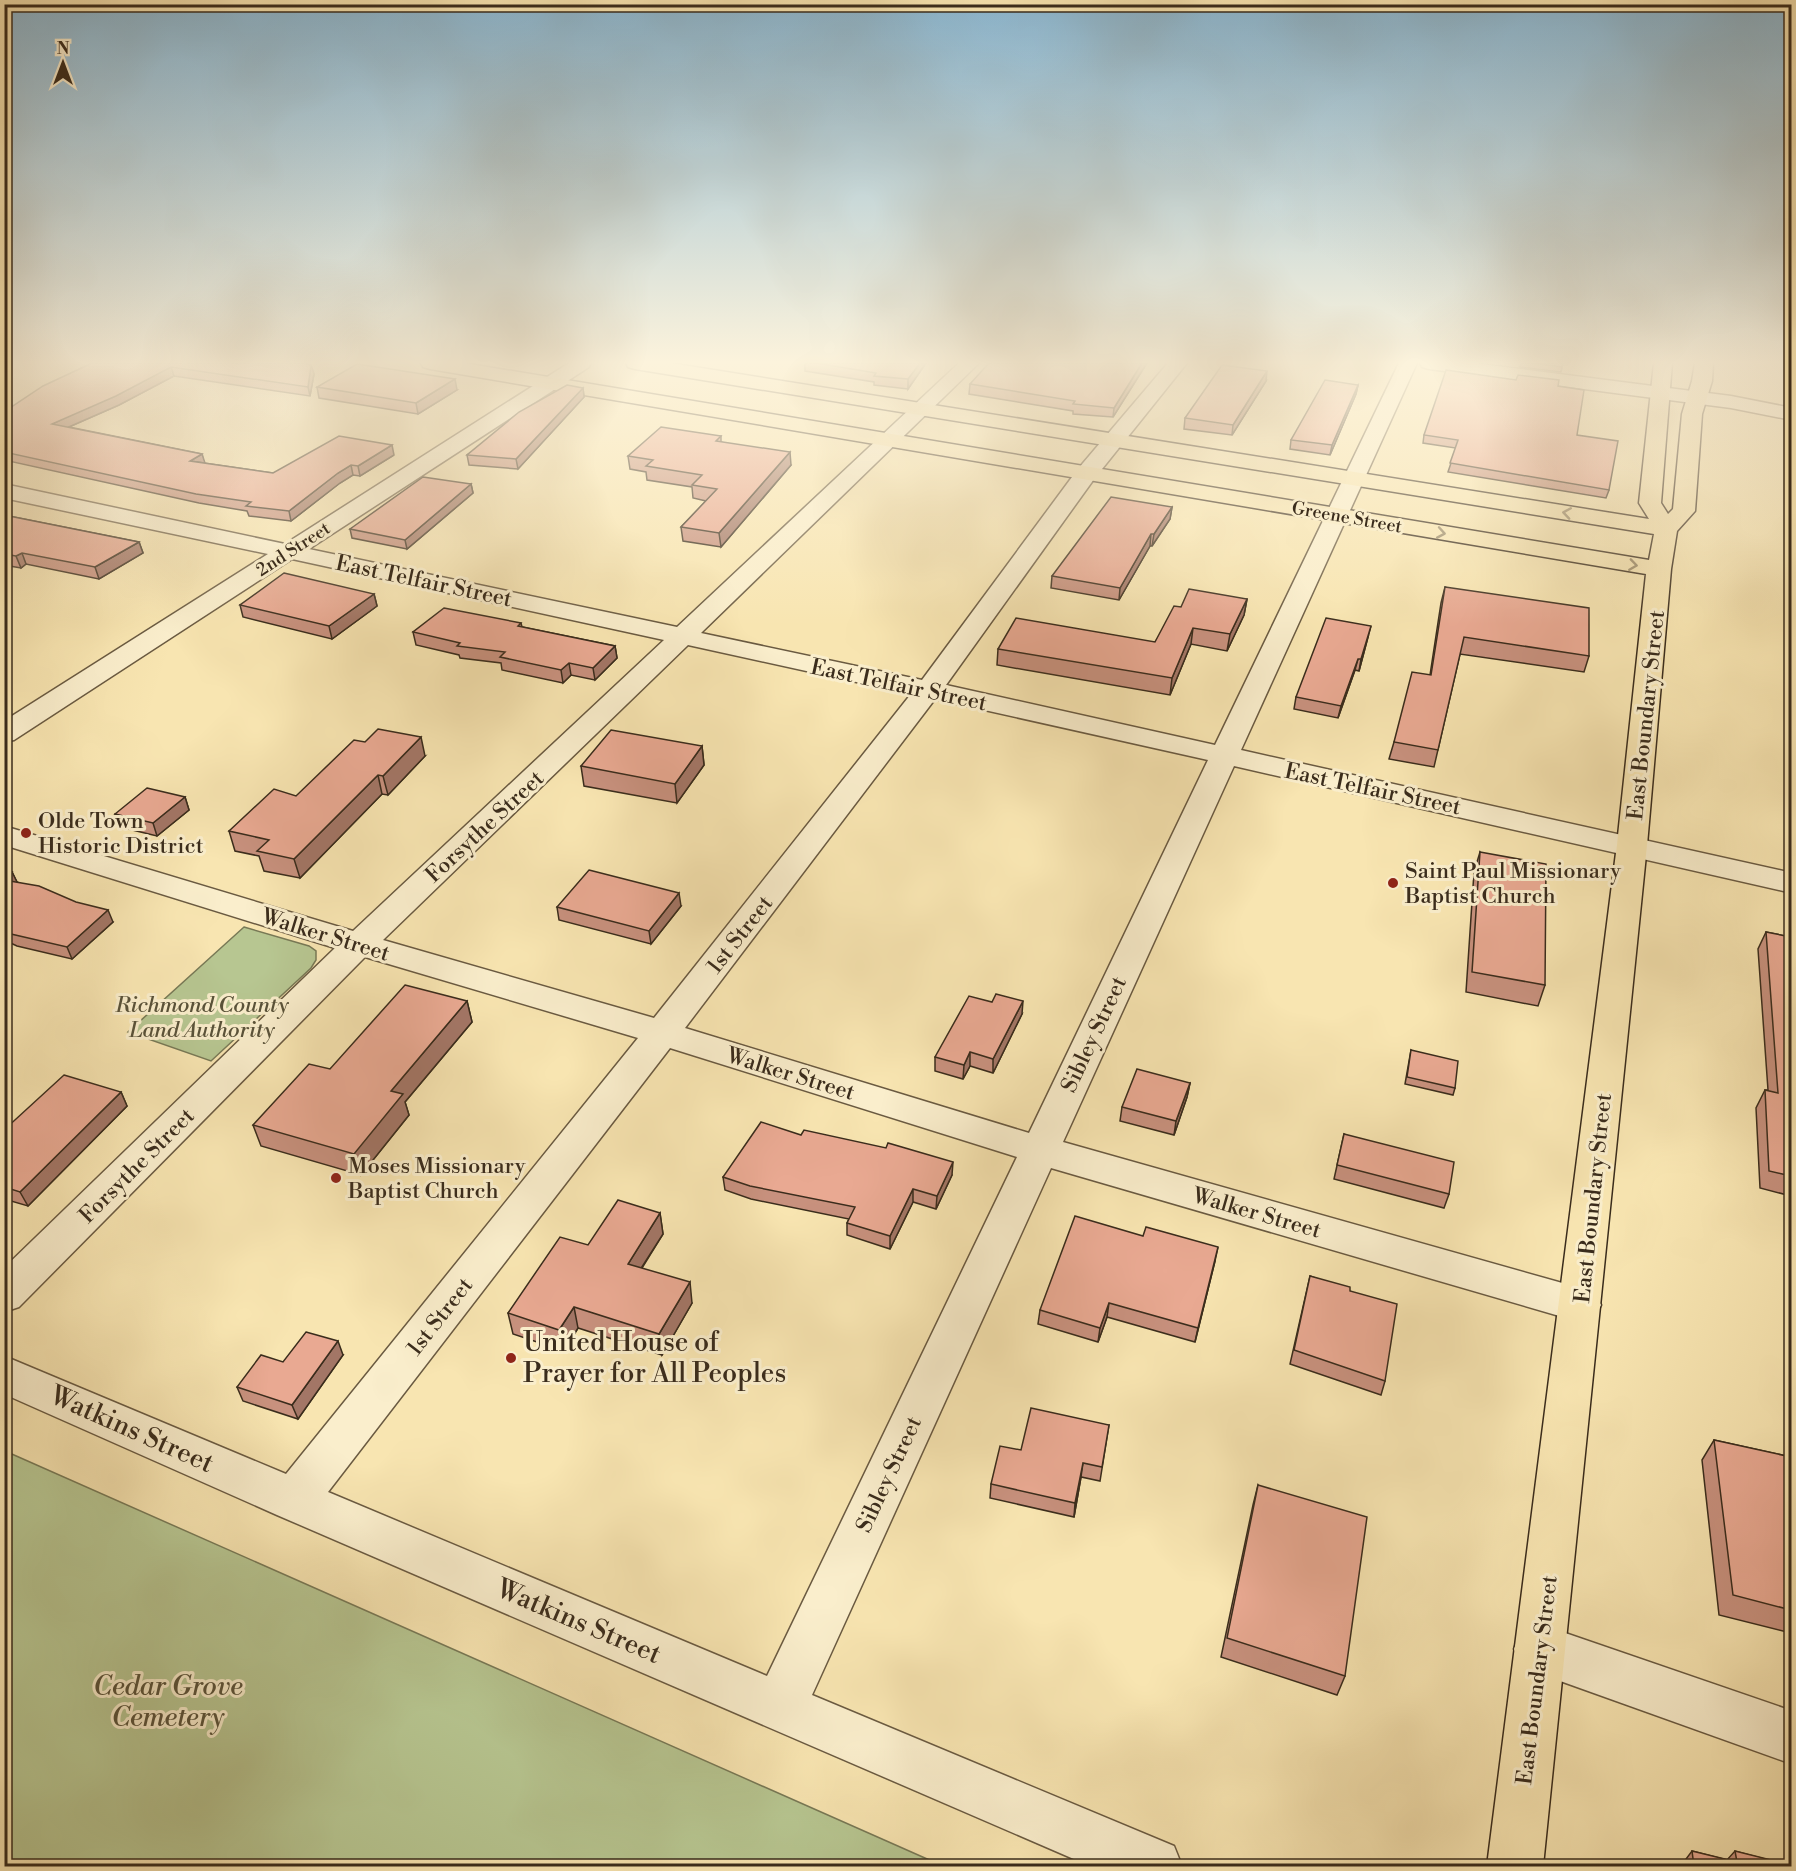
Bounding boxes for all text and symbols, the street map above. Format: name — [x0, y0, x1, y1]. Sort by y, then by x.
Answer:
north arrow — [33, 33, 93, 93]
text: N — [57, 39, 70, 59]
street label: Greene Street — [1290, 496, 1404, 539]
one-way arrow — [1562, 507, 1572, 519]
street label: 2nd Street — [252, 517, 335, 582]
one-way arrow — [1435, 526, 1445, 539]
street label: East Telfair Street — [333, 550, 515, 613]
one-way arrow — [1628, 559, 1638, 571]
street label: East Boundary Street — [1622, 609, 1671, 821]
street label: East Telfair Street — [808, 654, 990, 717]
street label: East Telfair Street — [1282, 758, 1464, 821]
street label: Forsythe Street — [420, 765, 550, 889]
place label: Olde Town Historic District — [38, 808, 204, 860]
marker: Olde Town Historic District — [19, 826, 33, 840]
place label: Saint Paul Missionary Baptist Church — [1404, 858, 1621, 910]
marker: Saint Paul Missionary Baptist Church — [1386, 876, 1400, 890]
street label: 1st Street — [701, 890, 779, 979]
street label: Walker Street — [257, 903, 393, 968]
street label: Sibley Street — [1056, 972, 1133, 1097]
park label: Richmond County Land Authority — [114, 992, 289, 1044]
street label: Walker Street — [722, 1042, 858, 1107]
street label: East Boundary Street — [1569, 1092, 1618, 1304]
street label: Forsythe Street — [74, 1103, 201, 1229]
place label: Moses Missionary Baptist Church — [347, 1153, 526, 1205]
marker: Moses Missionary Baptist Church — [329, 1171, 343, 1185]
street label: Walker Street — [1188, 1182, 1324, 1245]
street label: 1st Street — [401, 1272, 479, 1361]
place label: United House of Prayer for All Peoples — [523, 1326, 786, 1391]
marker: United House of Prayer for All Peoples — [504, 1351, 518, 1365]
street label: Watkins Street — [43, 1378, 219, 1481]
street label: Sibley Street — [851, 1412, 928, 1537]
street label: Watkins Street — [490, 1572, 667, 1672]
street label: East Boundary Street — [1511, 1574, 1564, 1786]
park label: Cedar Grove Cemetery — [93, 1670, 243, 1735]

